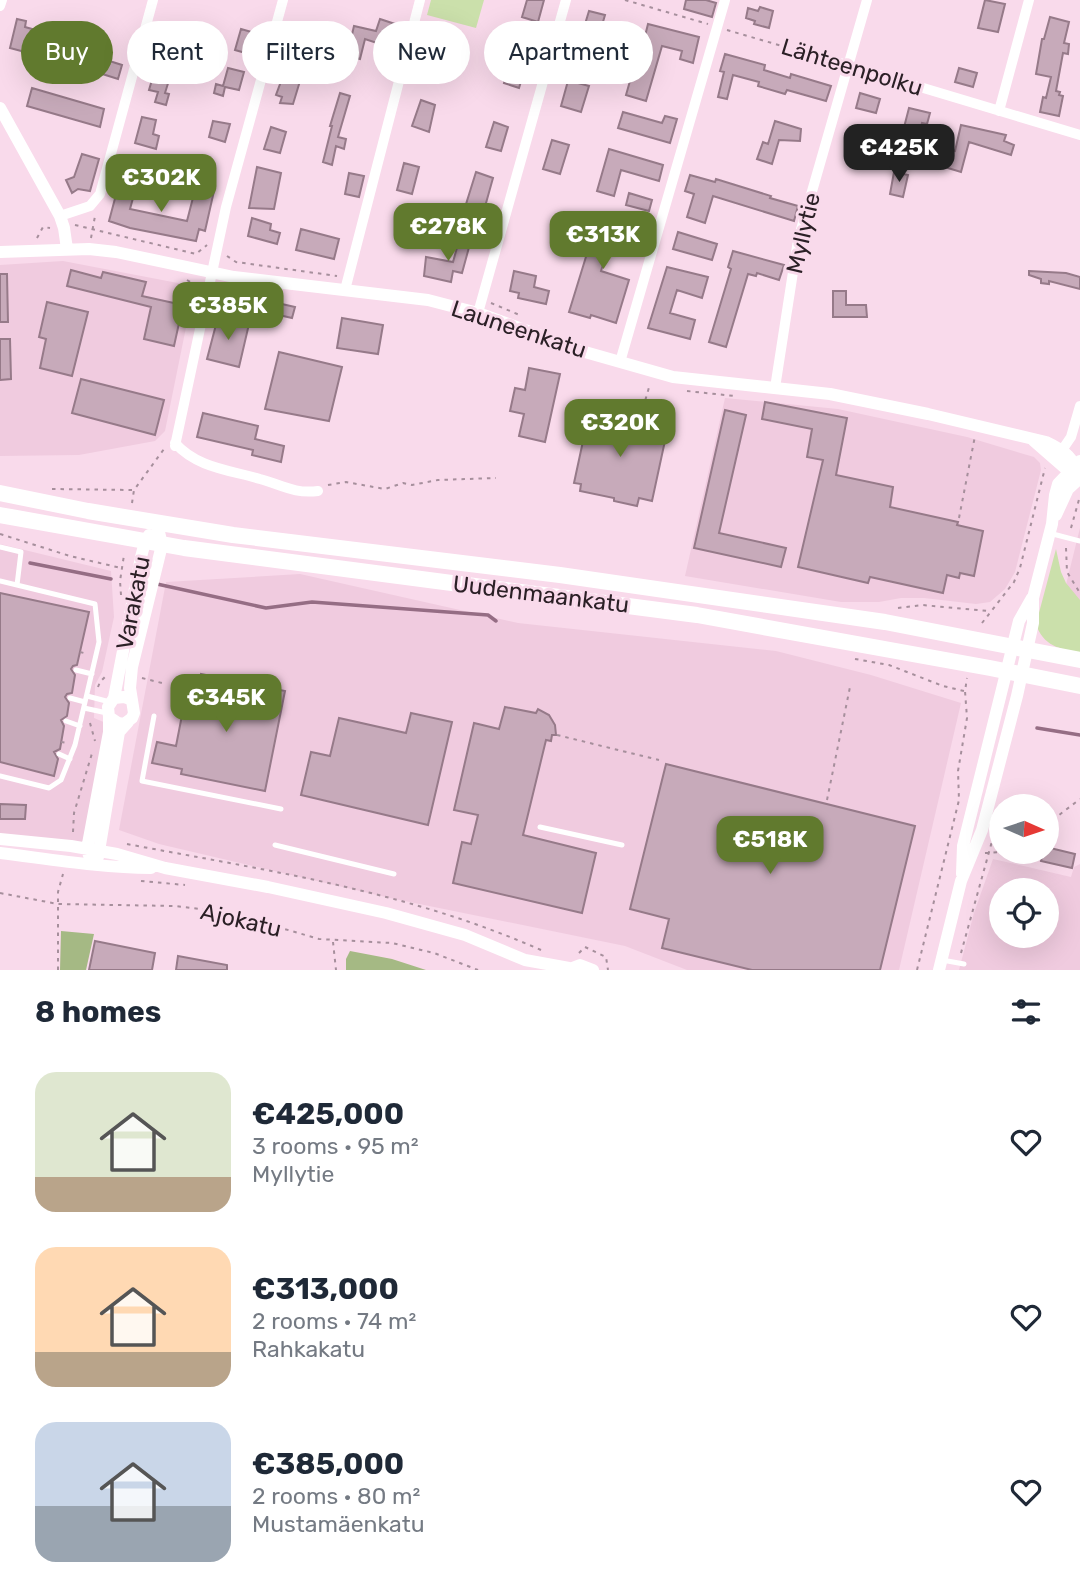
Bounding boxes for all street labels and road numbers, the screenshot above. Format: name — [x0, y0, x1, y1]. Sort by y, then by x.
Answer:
street label: Lähteenpolku — [778, 32, 926, 102]
street label: Myllytie — [780, 190, 826, 276]
street label: Launeenkatu — [448, 294, 590, 364]
street label: Varakatu — [110, 554, 156, 652]
street label: Uudenmaankatu — [451, 569, 631, 619]
street label: Ajokatu — [198, 897, 284, 943]

